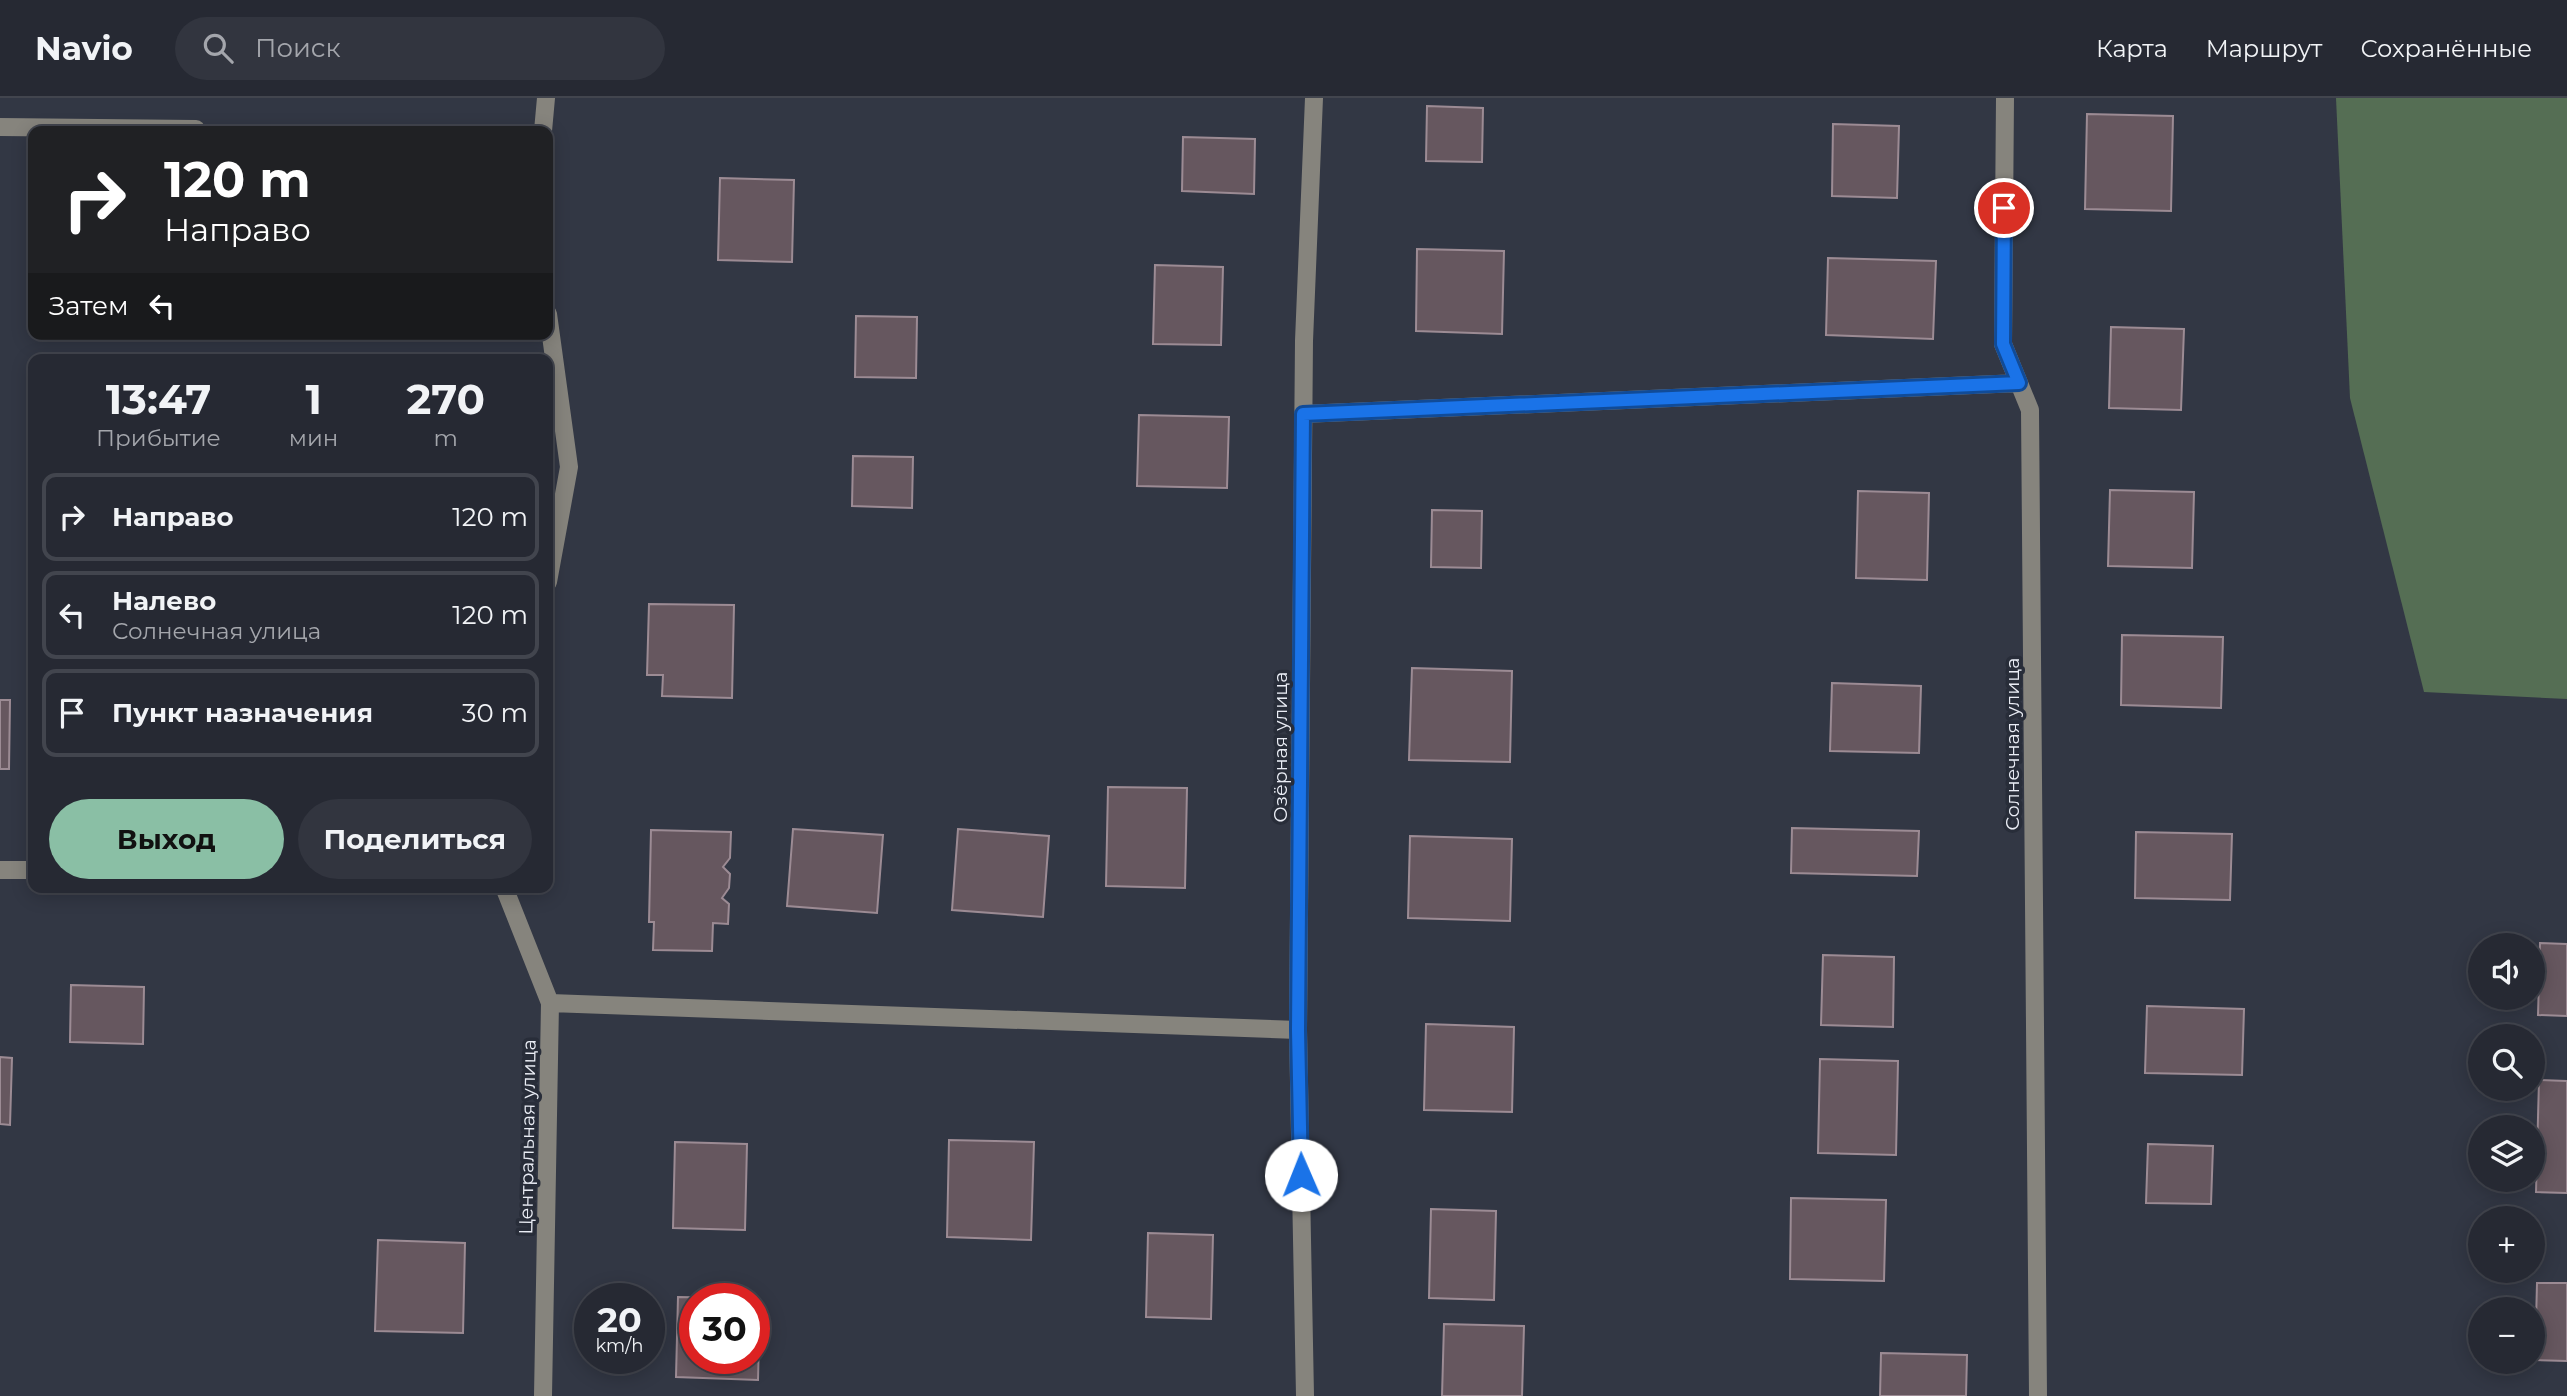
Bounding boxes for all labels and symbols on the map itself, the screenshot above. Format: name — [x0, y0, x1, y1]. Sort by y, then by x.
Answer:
pin — [1974, 178, 2034, 238]
street label: Солнечная улица — [2001, 658, 2024, 830]
street label: Озёрная улица — [1269, 672, 1292, 822]
street label: Центральная улица — [514, 1039, 541, 1235]
position arrow — [1264, 1138, 1338, 1212]
speed limit sign: 30 — [679, 1283, 770, 1374]

